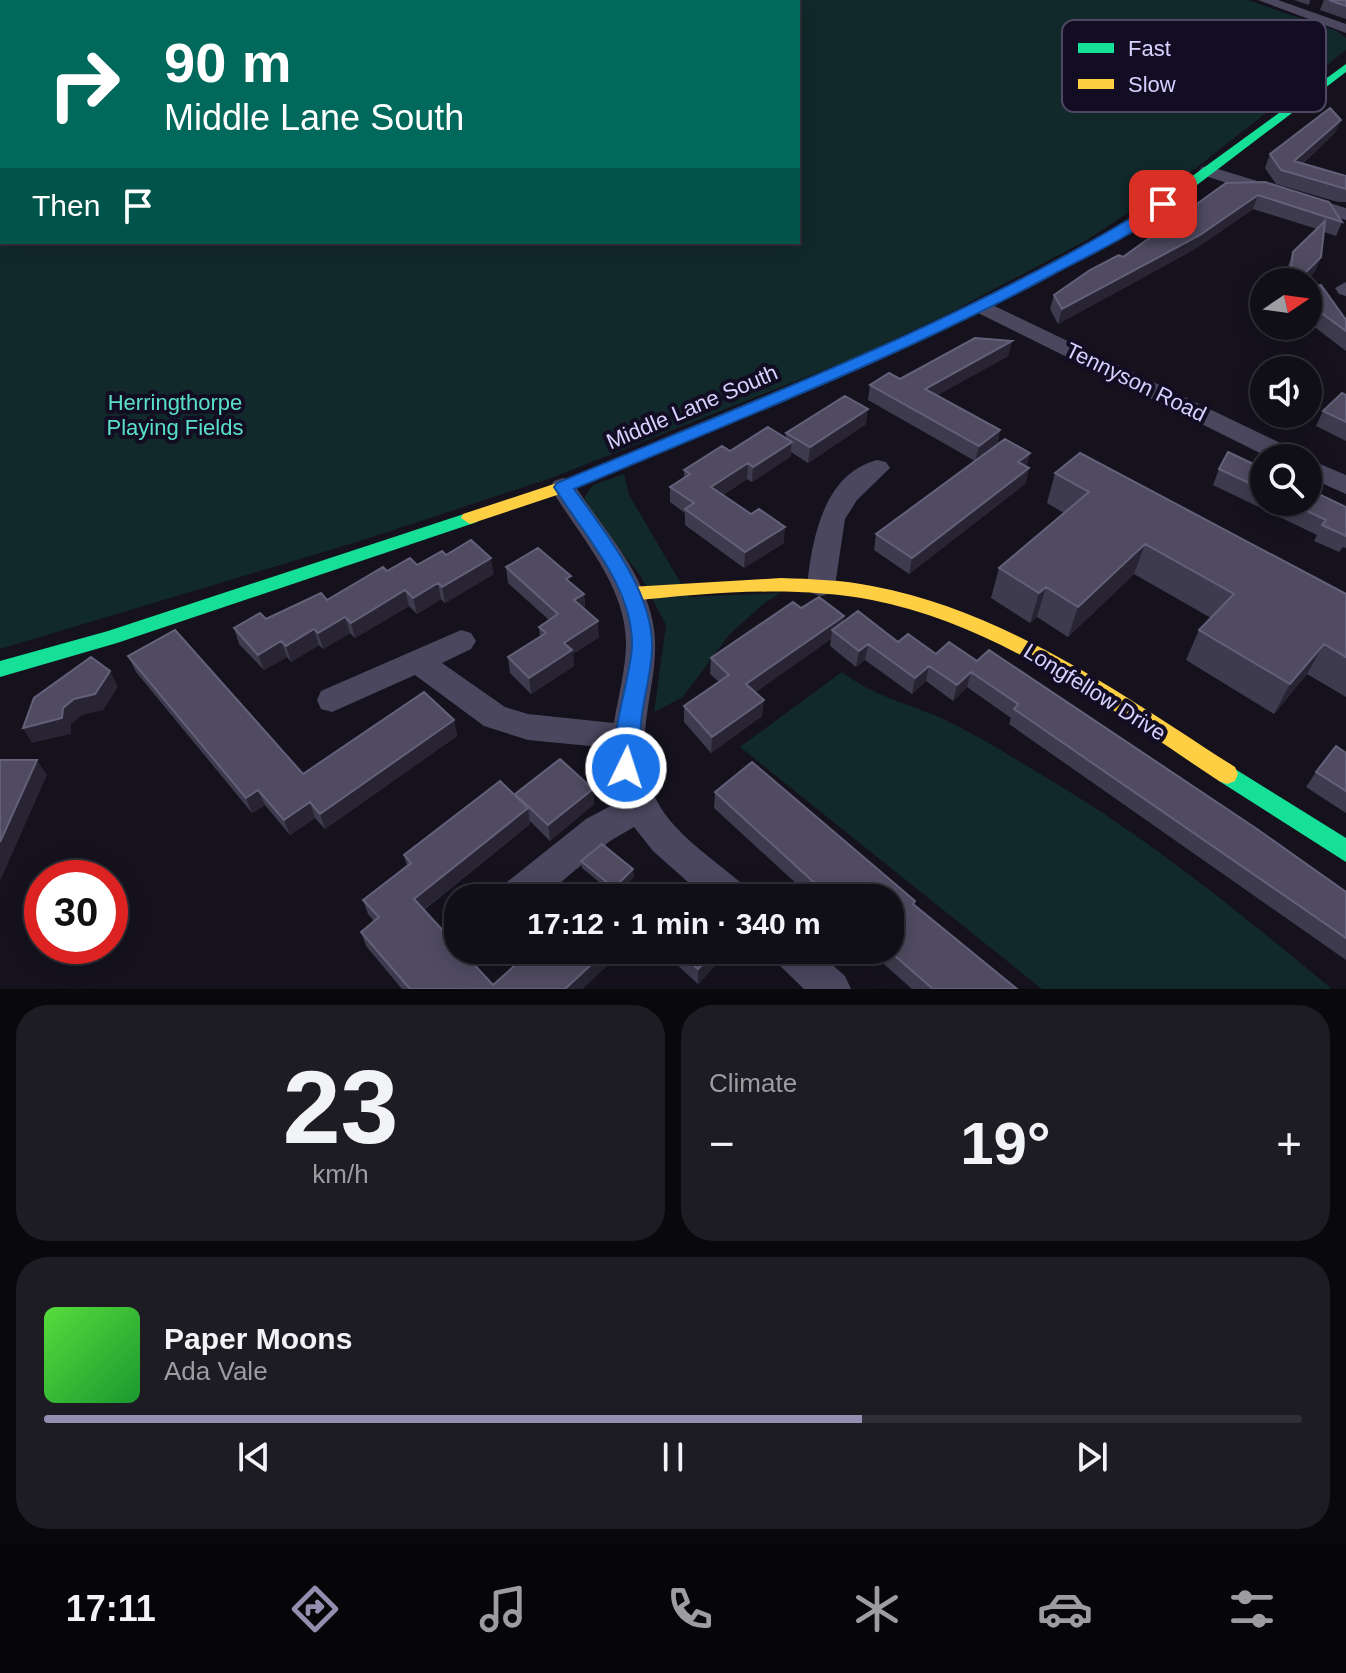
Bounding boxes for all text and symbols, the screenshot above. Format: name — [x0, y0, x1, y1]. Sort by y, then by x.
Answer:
legend — [1062, 20, 1326, 112]
text: 90 m — [164, 31, 292, 94]
icon: right — [32, 32, 136, 136]
text: Fast — [1128, 36, 1171, 61]
text: Slow — [1128, 72, 1176, 97]
text: Middle Lane South — [164, 97, 464, 138]
pin — [1129, 170, 1197, 238]
icon: arrive — [1141, 182, 1185, 226]
icon: arrive — [116, 184, 160, 228]
text: Then — [32, 189, 100, 222]
north arrow — [1250, 268, 1322, 340]
map controls — [1250, 268, 1322, 516]
street label: Tennyson Road — [1062, 337, 1210, 427]
button: sound — [1250, 356, 1322, 428]
street label: Middle Lane South — [603, 360, 781, 454]
park label: Herringthorpe Playing Fields — [107, 390, 243, 440]
button: search — [1250, 444, 1322, 516]
street label: Longfellow Drive — [1019, 638, 1171, 746]
position arrow — [584, 726, 668, 810]
speed limit sign: 30 — [24, 860, 128, 964]
text: 17:12 · 1 min · 340 m — [527, 907, 821, 940]
text: 23 — [283, 1049, 398, 1165]
text: Climate — [709, 1068, 797, 1098]
text: 19° — [960, 1110, 1051, 1177]
text: − — [709, 1119, 735, 1168]
text: + — [1276, 1119, 1302, 1168]
text: km/h — [312, 1159, 369, 1189]
text: Paper Moons — [164, 1322, 352, 1355]
text: Ada Vale — [164, 1356, 268, 1386]
icon: previous — [232, 1435, 276, 1479]
icon: pause — [651, 1435, 695, 1479]
icon: next — [1070, 1435, 1114, 1479]
icon: directions — [287, 1581, 343, 1637]
icon: music — [475, 1581, 531, 1637]
icon: phone — [662, 1581, 718, 1637]
icon: climate — [849, 1581, 905, 1637]
icon: car — [1037, 1581, 1093, 1637]
icon: filters — [1224, 1581, 1280, 1637]
text: 17:11 — [66, 1588, 156, 1629]

